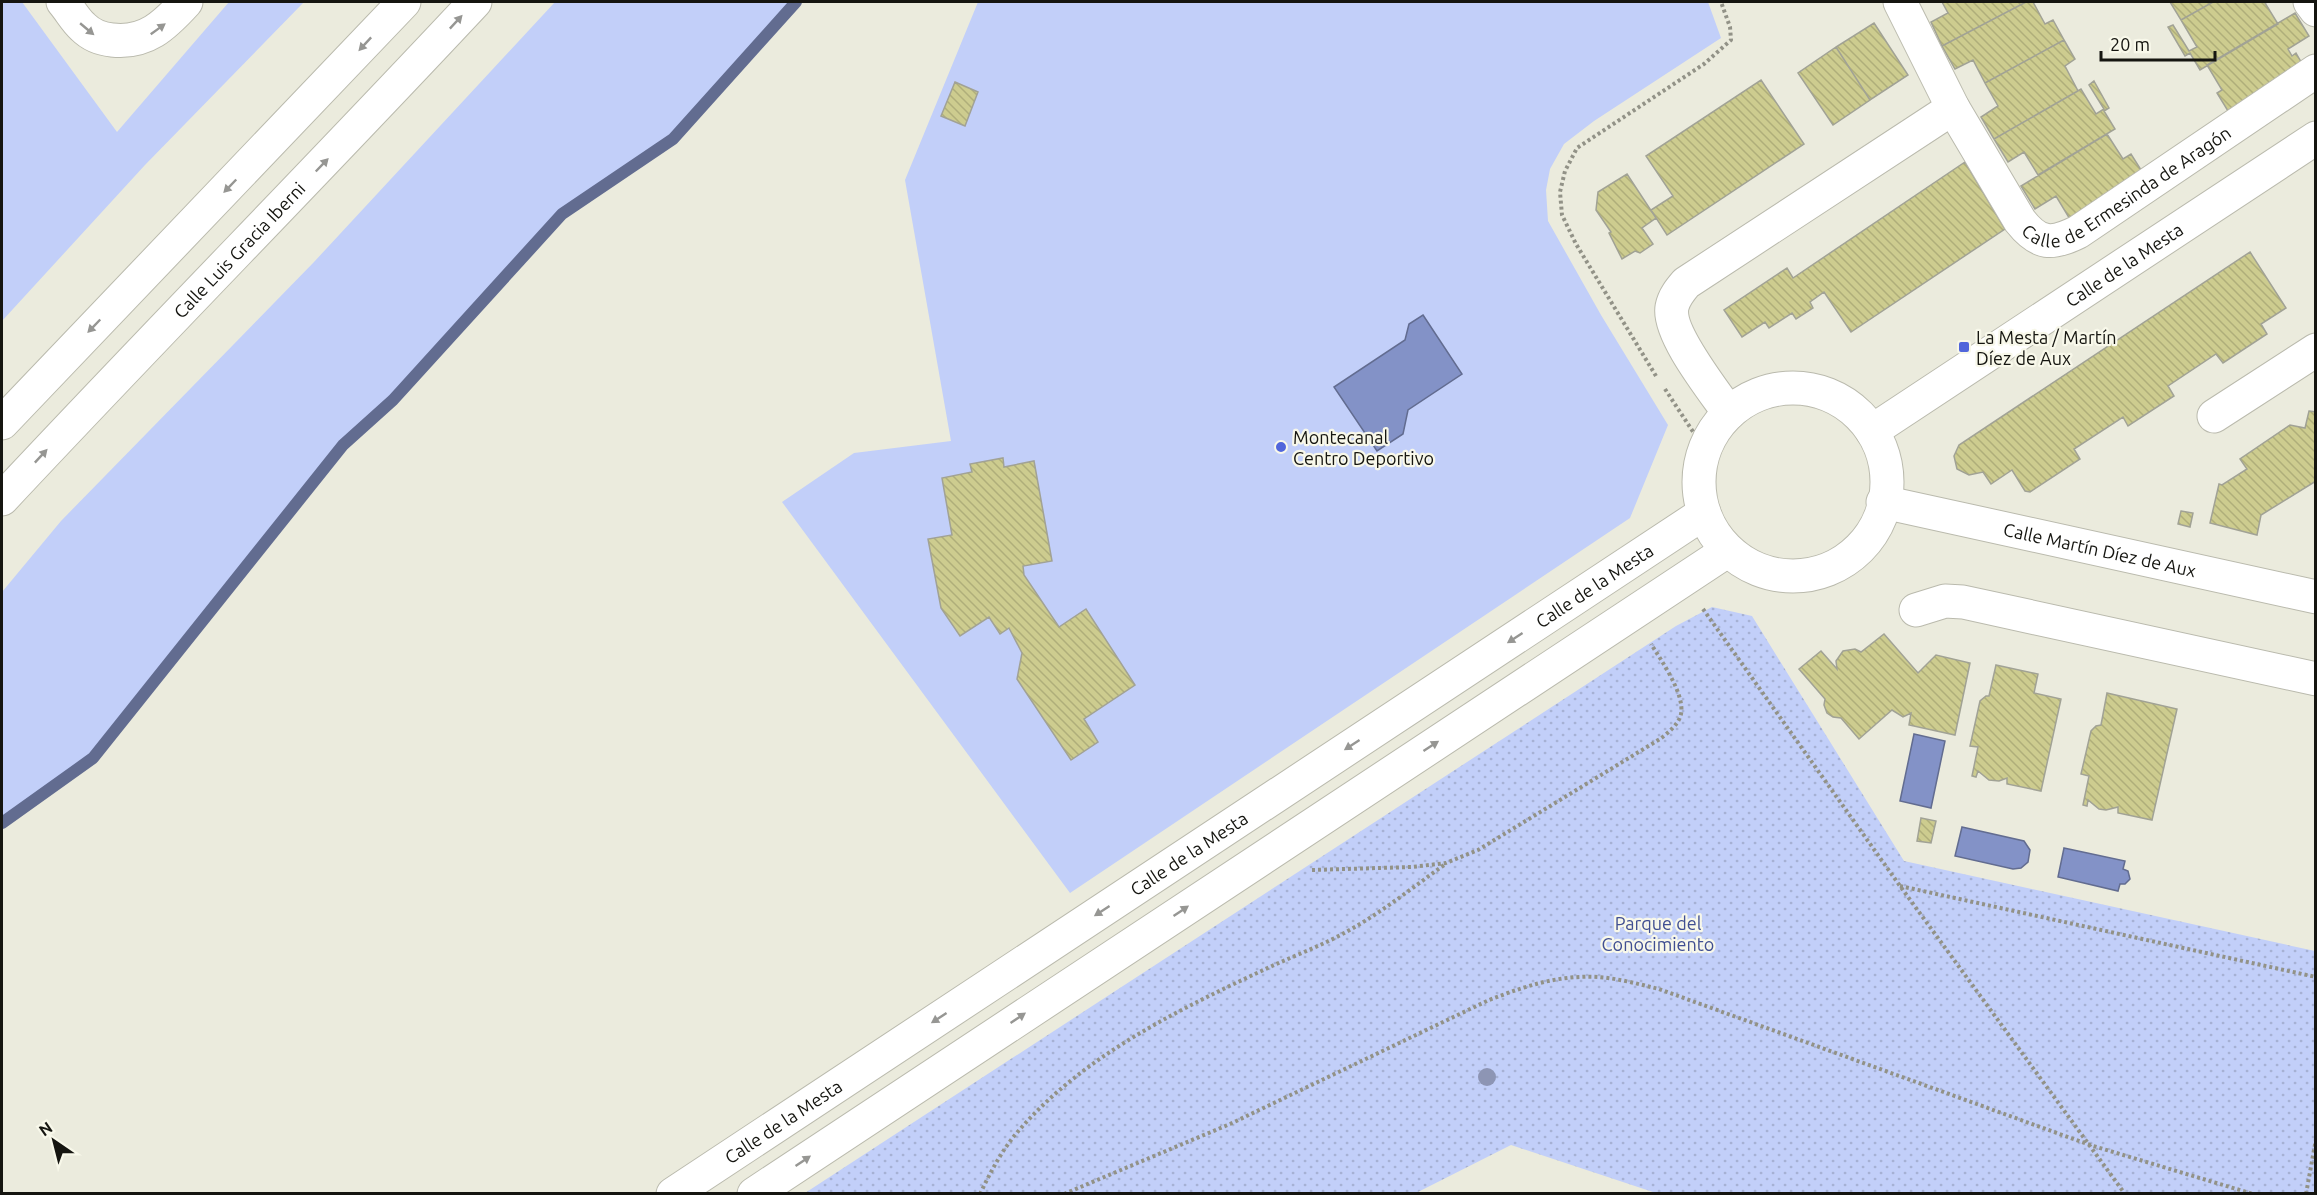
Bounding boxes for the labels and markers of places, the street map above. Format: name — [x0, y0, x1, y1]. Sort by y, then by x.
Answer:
place label: La Mesta / Martín Díez de Aux — [1976, 327, 2117, 368]
marker: La Mesta / Martín Díez de Aux — [1957, 340, 1971, 354]
place label: Montecanal Centro Deportivo — [1293, 427, 1434, 468]
marker: Montecanal Centro Deportivo — [1274, 440, 1288, 454]

